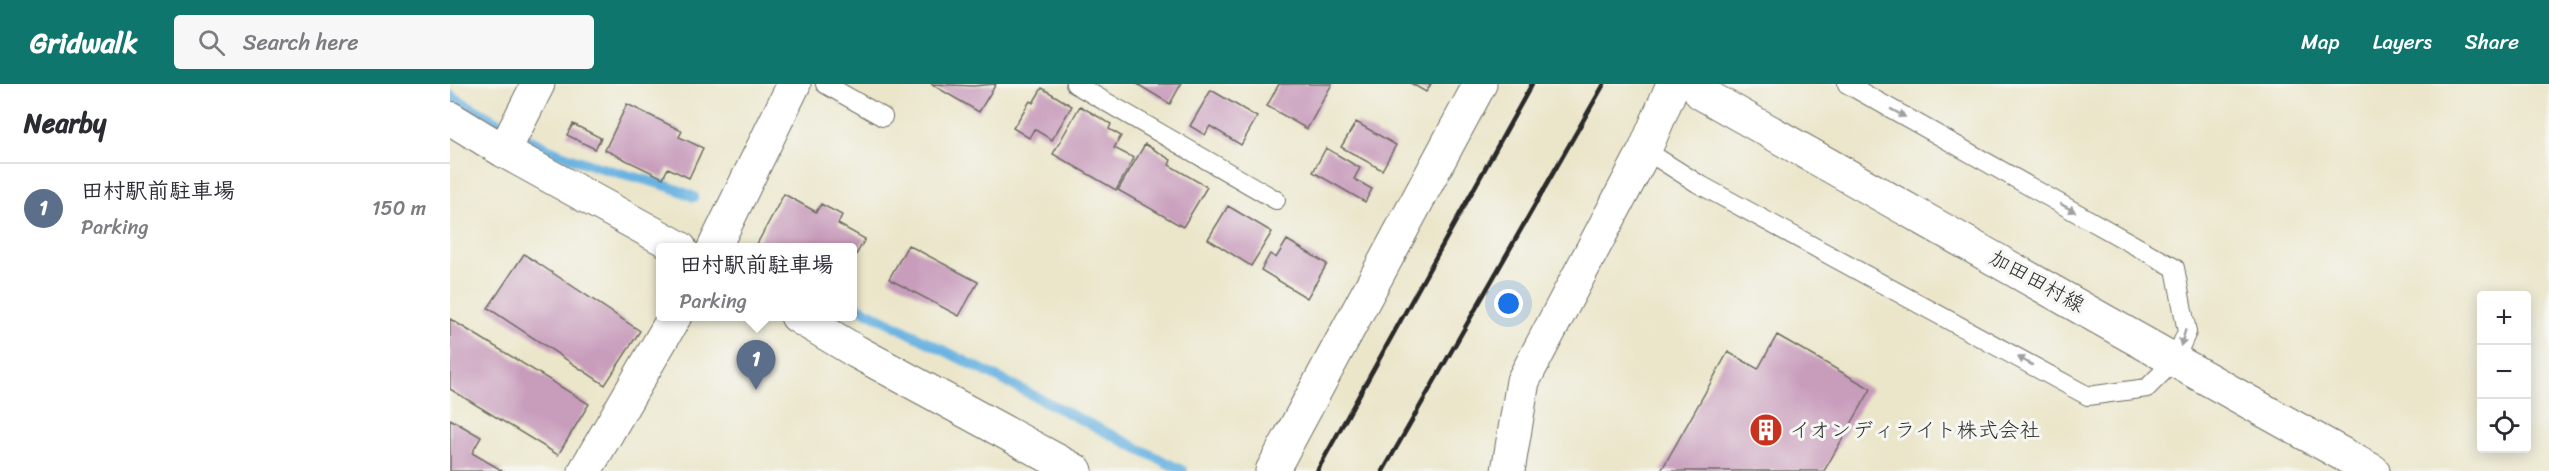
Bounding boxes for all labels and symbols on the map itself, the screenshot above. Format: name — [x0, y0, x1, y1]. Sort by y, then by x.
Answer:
one-way arrow — [1889, 107, 1906, 117]
one-way arrow — [2059, 203, 2076, 213]
street label: 加田田村線 — [1982, 239, 2092, 323]
your location — [1494, 289, 1523, 318]
one-way arrow — [2178, 329, 2187, 347]
pin: 1 — [736, 340, 776, 390]
one-way arrow — [2016, 356, 2033, 366]
place label: イオンディライト株式会社 — [1789, 411, 2041, 449]
building icon: イオンディライト株式会社 — [1748, 412, 1784, 448]

